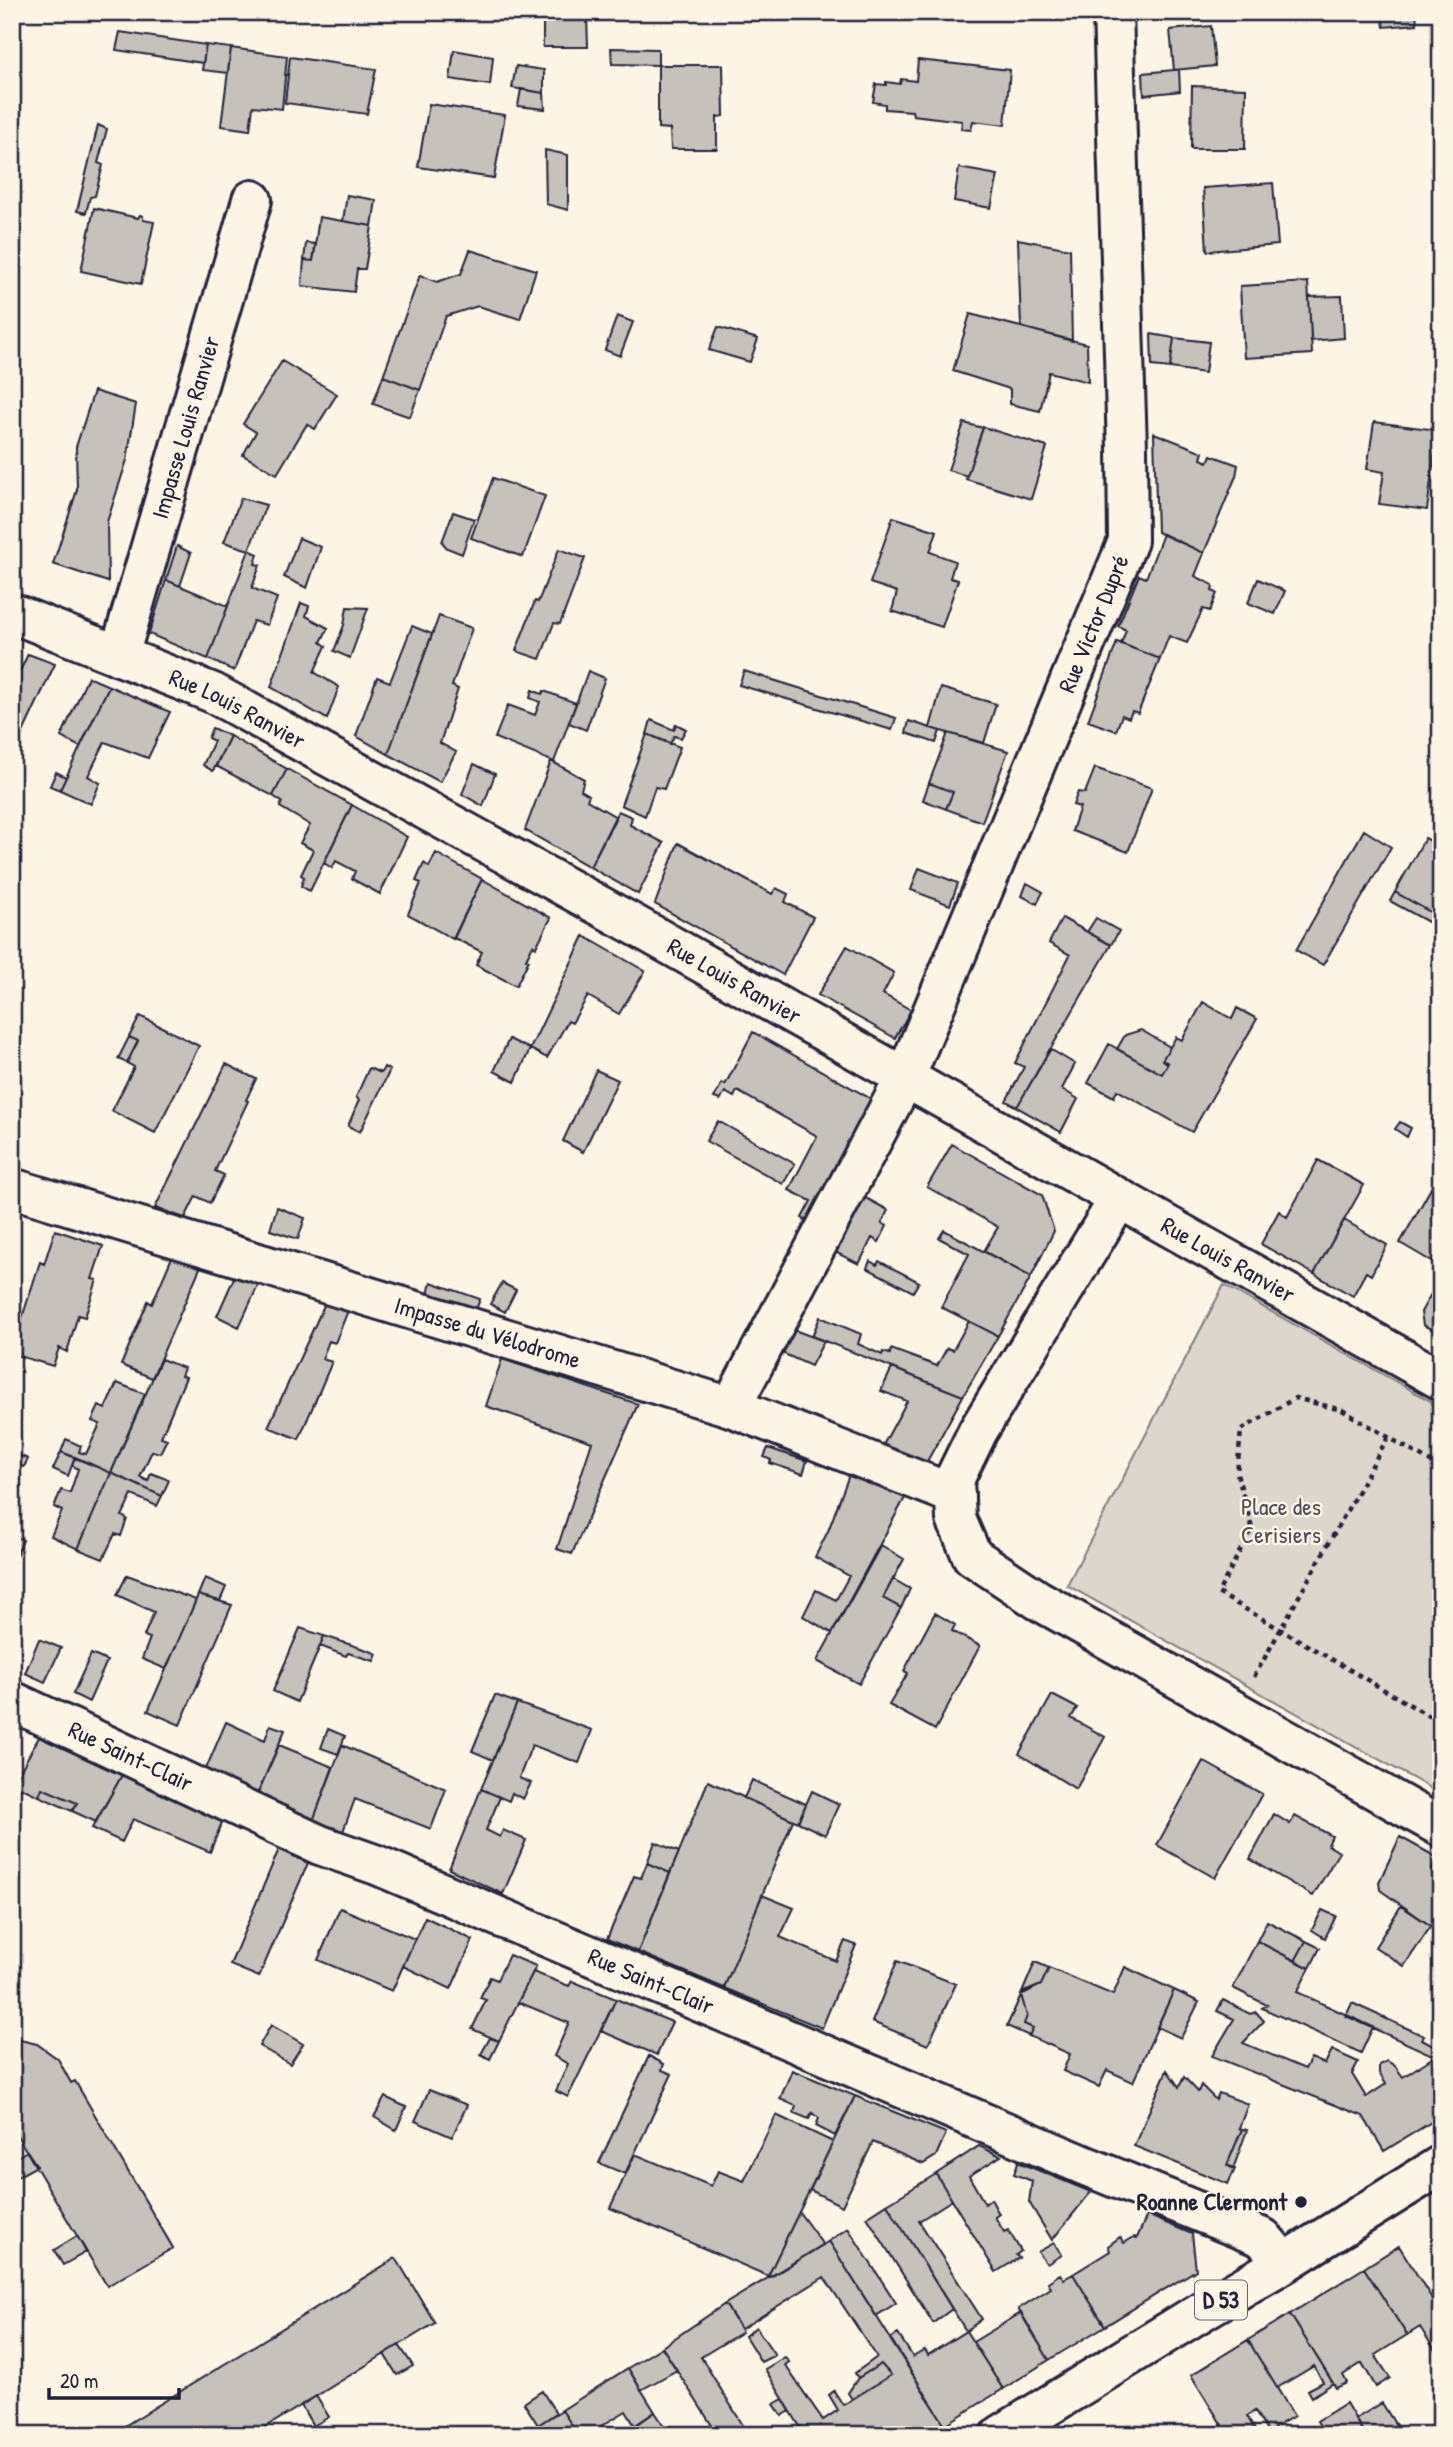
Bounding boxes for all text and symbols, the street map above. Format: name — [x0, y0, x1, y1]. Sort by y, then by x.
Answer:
street label: Impasse Louis Ranvier — [143, 332, 226, 522]
street label: Rue Victor Dupré — [1050, 549, 1136, 697]
street label: Rue Louis Ranvier — [165, 660, 312, 756]
street label: Rue Louis Ranvier — [662, 930, 808, 1031]
street label: Rue Louis Ranvier — [1156, 1208, 1301, 1310]
street label: Impasse du Vélodrome — [391, 1288, 585, 1375]
park label: Place des Cerisiers — [1241, 1490, 1321, 1550]
street label: Rue Saint-Clair — [64, 1713, 199, 1798]
street label: Rue Saint-Clair — [583, 1939, 719, 2021]
place label: Roanne Clermont — [1137, 2185, 1288, 2217]
marker: Roanne Clermont — [1293, 2194, 1309, 2210]
road number: D 53 — [1195, 2280, 1247, 2320]
scale bar — [49, 2356, 178, 2400]
text: 20 m — [60, 2366, 98, 2395]

